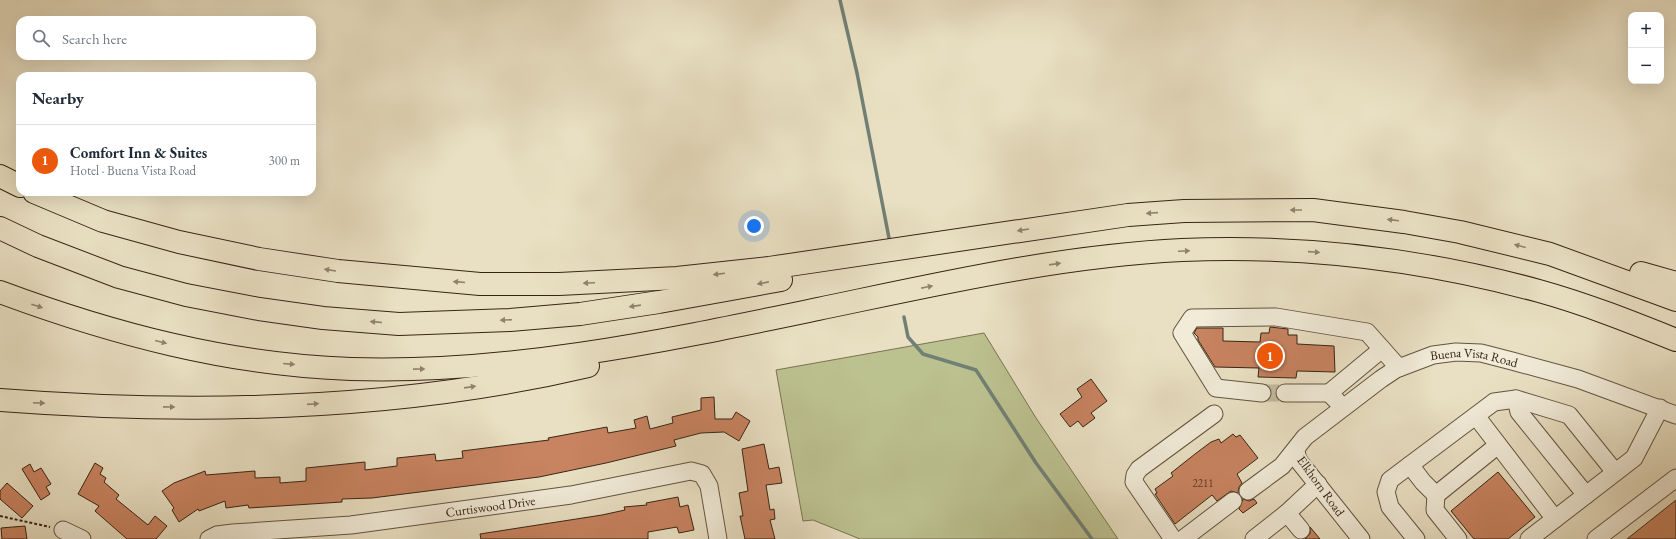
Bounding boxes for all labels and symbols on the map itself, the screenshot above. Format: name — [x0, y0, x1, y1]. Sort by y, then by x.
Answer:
one-way arrow — [1289, 207, 1302, 213]
one-way arrow — [1146, 210, 1158, 217]
your location — [744, 216, 764, 236]
one-way arrow — [1387, 217, 1399, 223]
one-way arrow — [1017, 227, 1029, 233]
one-way arrow — [1514, 243, 1526, 249]
one-way arrow — [1178, 247, 1190, 254]
one-way arrow — [1308, 249, 1320, 255]
one-way arrow — [1049, 261, 1061, 267]
one-way arrow — [324, 267, 336, 273]
one-way arrow — [713, 270, 725, 277]
one-way arrow — [453, 279, 465, 286]
one-way arrow — [582, 280, 595, 286]
one-way arrow — [757, 280, 769, 286]
one-way arrow — [921, 284, 934, 290]
one-way arrow — [31, 303, 43, 309]
one-way arrow — [629, 303, 641, 309]
one-way arrow — [499, 317, 512, 323]
one-way arrow — [370, 319, 382, 326]
one-way arrow — [155, 340, 167, 346]
pin: 1 — [1257, 341, 1283, 371]
street label: Buena Vista Road — [1429, 344, 1520, 371]
one-way arrow — [283, 361, 295, 368]
one-way arrow — [413, 366, 426, 372]
one-way arrow — [464, 384, 476, 390]
one-way arrow — [33, 400, 46, 406]
one-way arrow — [307, 400, 319, 407]
one-way arrow — [163, 404, 176, 410]
street label: Elkhorn Road — [1293, 452, 1349, 520]
house number: 2211 — [1192, 476, 1214, 490]
street label: Curtiswood Drive — [444, 491, 536, 521]

